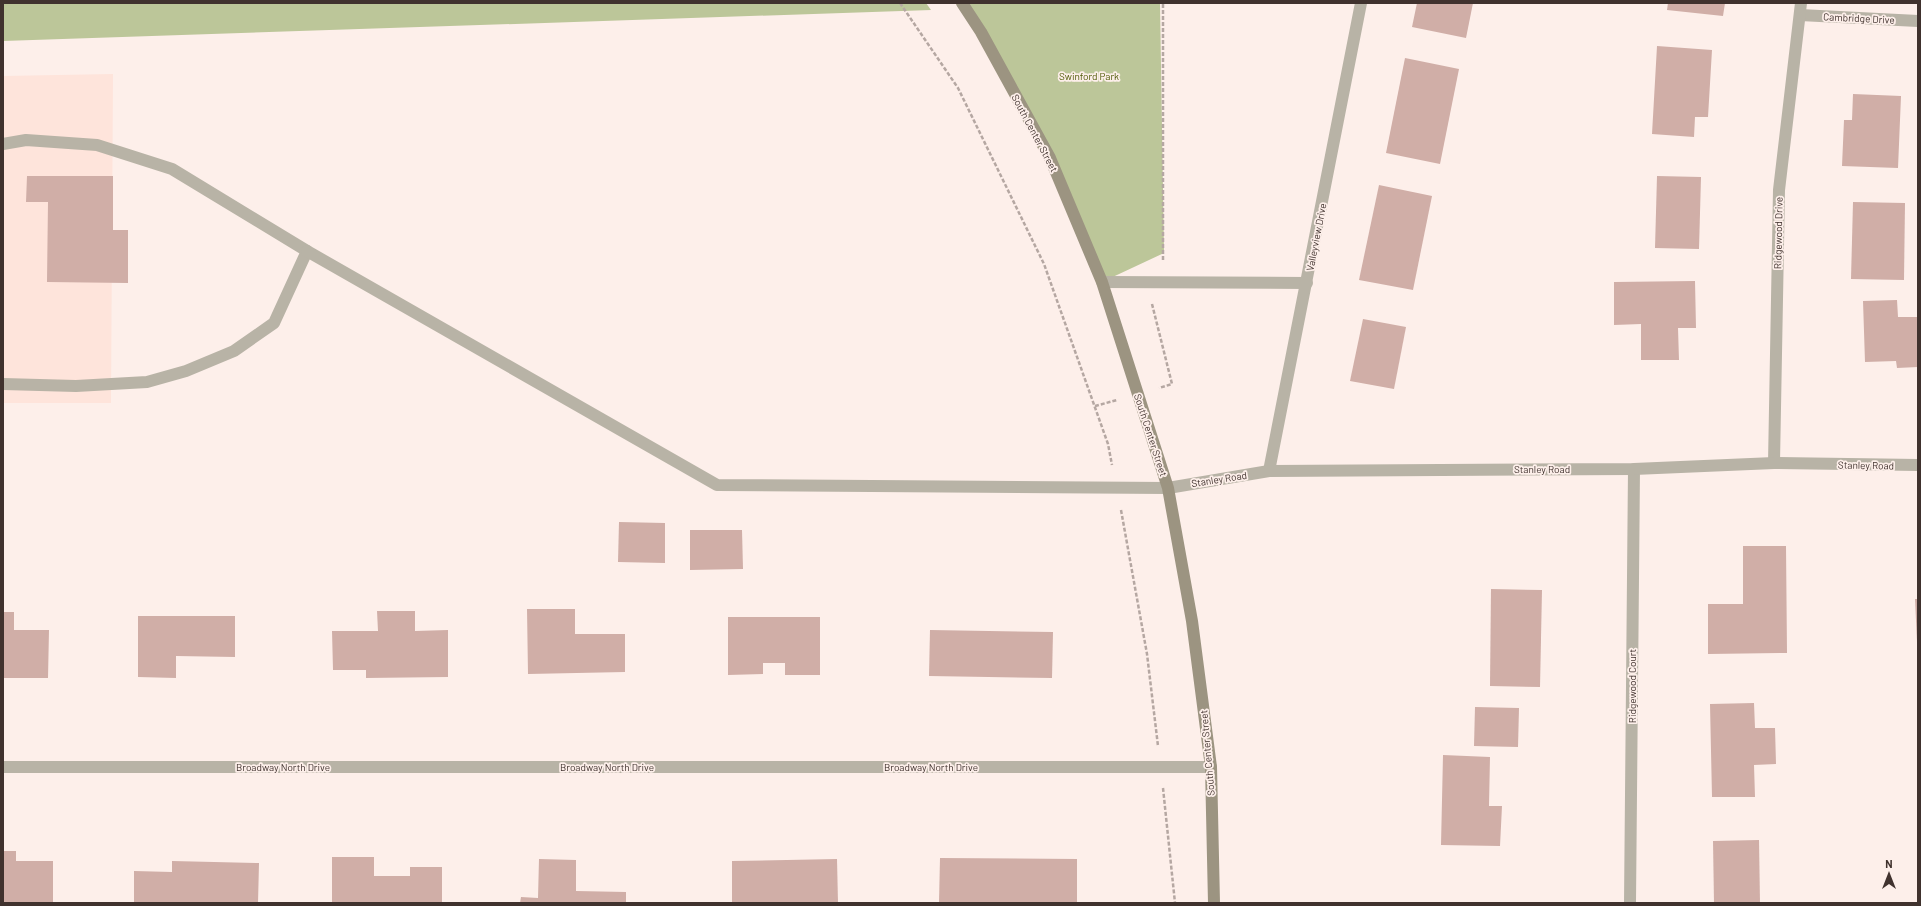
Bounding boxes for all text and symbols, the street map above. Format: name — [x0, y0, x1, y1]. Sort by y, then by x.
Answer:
street label: Cambridge Drive — [1823, 10, 1895, 26]
park label: Swinford Park — [1059, 70, 1119, 82]
street label: South Center Street — [1009, 92, 1061, 174]
street label: Ridgewood Drive — [1771, 197, 1785, 269]
street label: Valleyview Drive — [1304, 202, 1328, 272]
street label: South Center Street — [1132, 392, 1170, 478]
street label: Stanley Road — [1838, 459, 1894, 471]
street label: Stanley Road — [1514, 463, 1570, 475]
street label: Stanley Road — [1190, 469, 1248, 489]
street label: Ridgewood Court — [1626, 648, 1638, 723]
street label: South Center Street — [1197, 709, 1217, 796]
street label: Broadway North Drive — [236, 761, 330, 773]
street label: Broadway North Drive — [560, 761, 654, 773]
street label: Broadway North Drive — [884, 761, 978, 773]
north arrow — [1869, 854, 1909, 894]
text: N — [1885, 857, 1893, 870]

